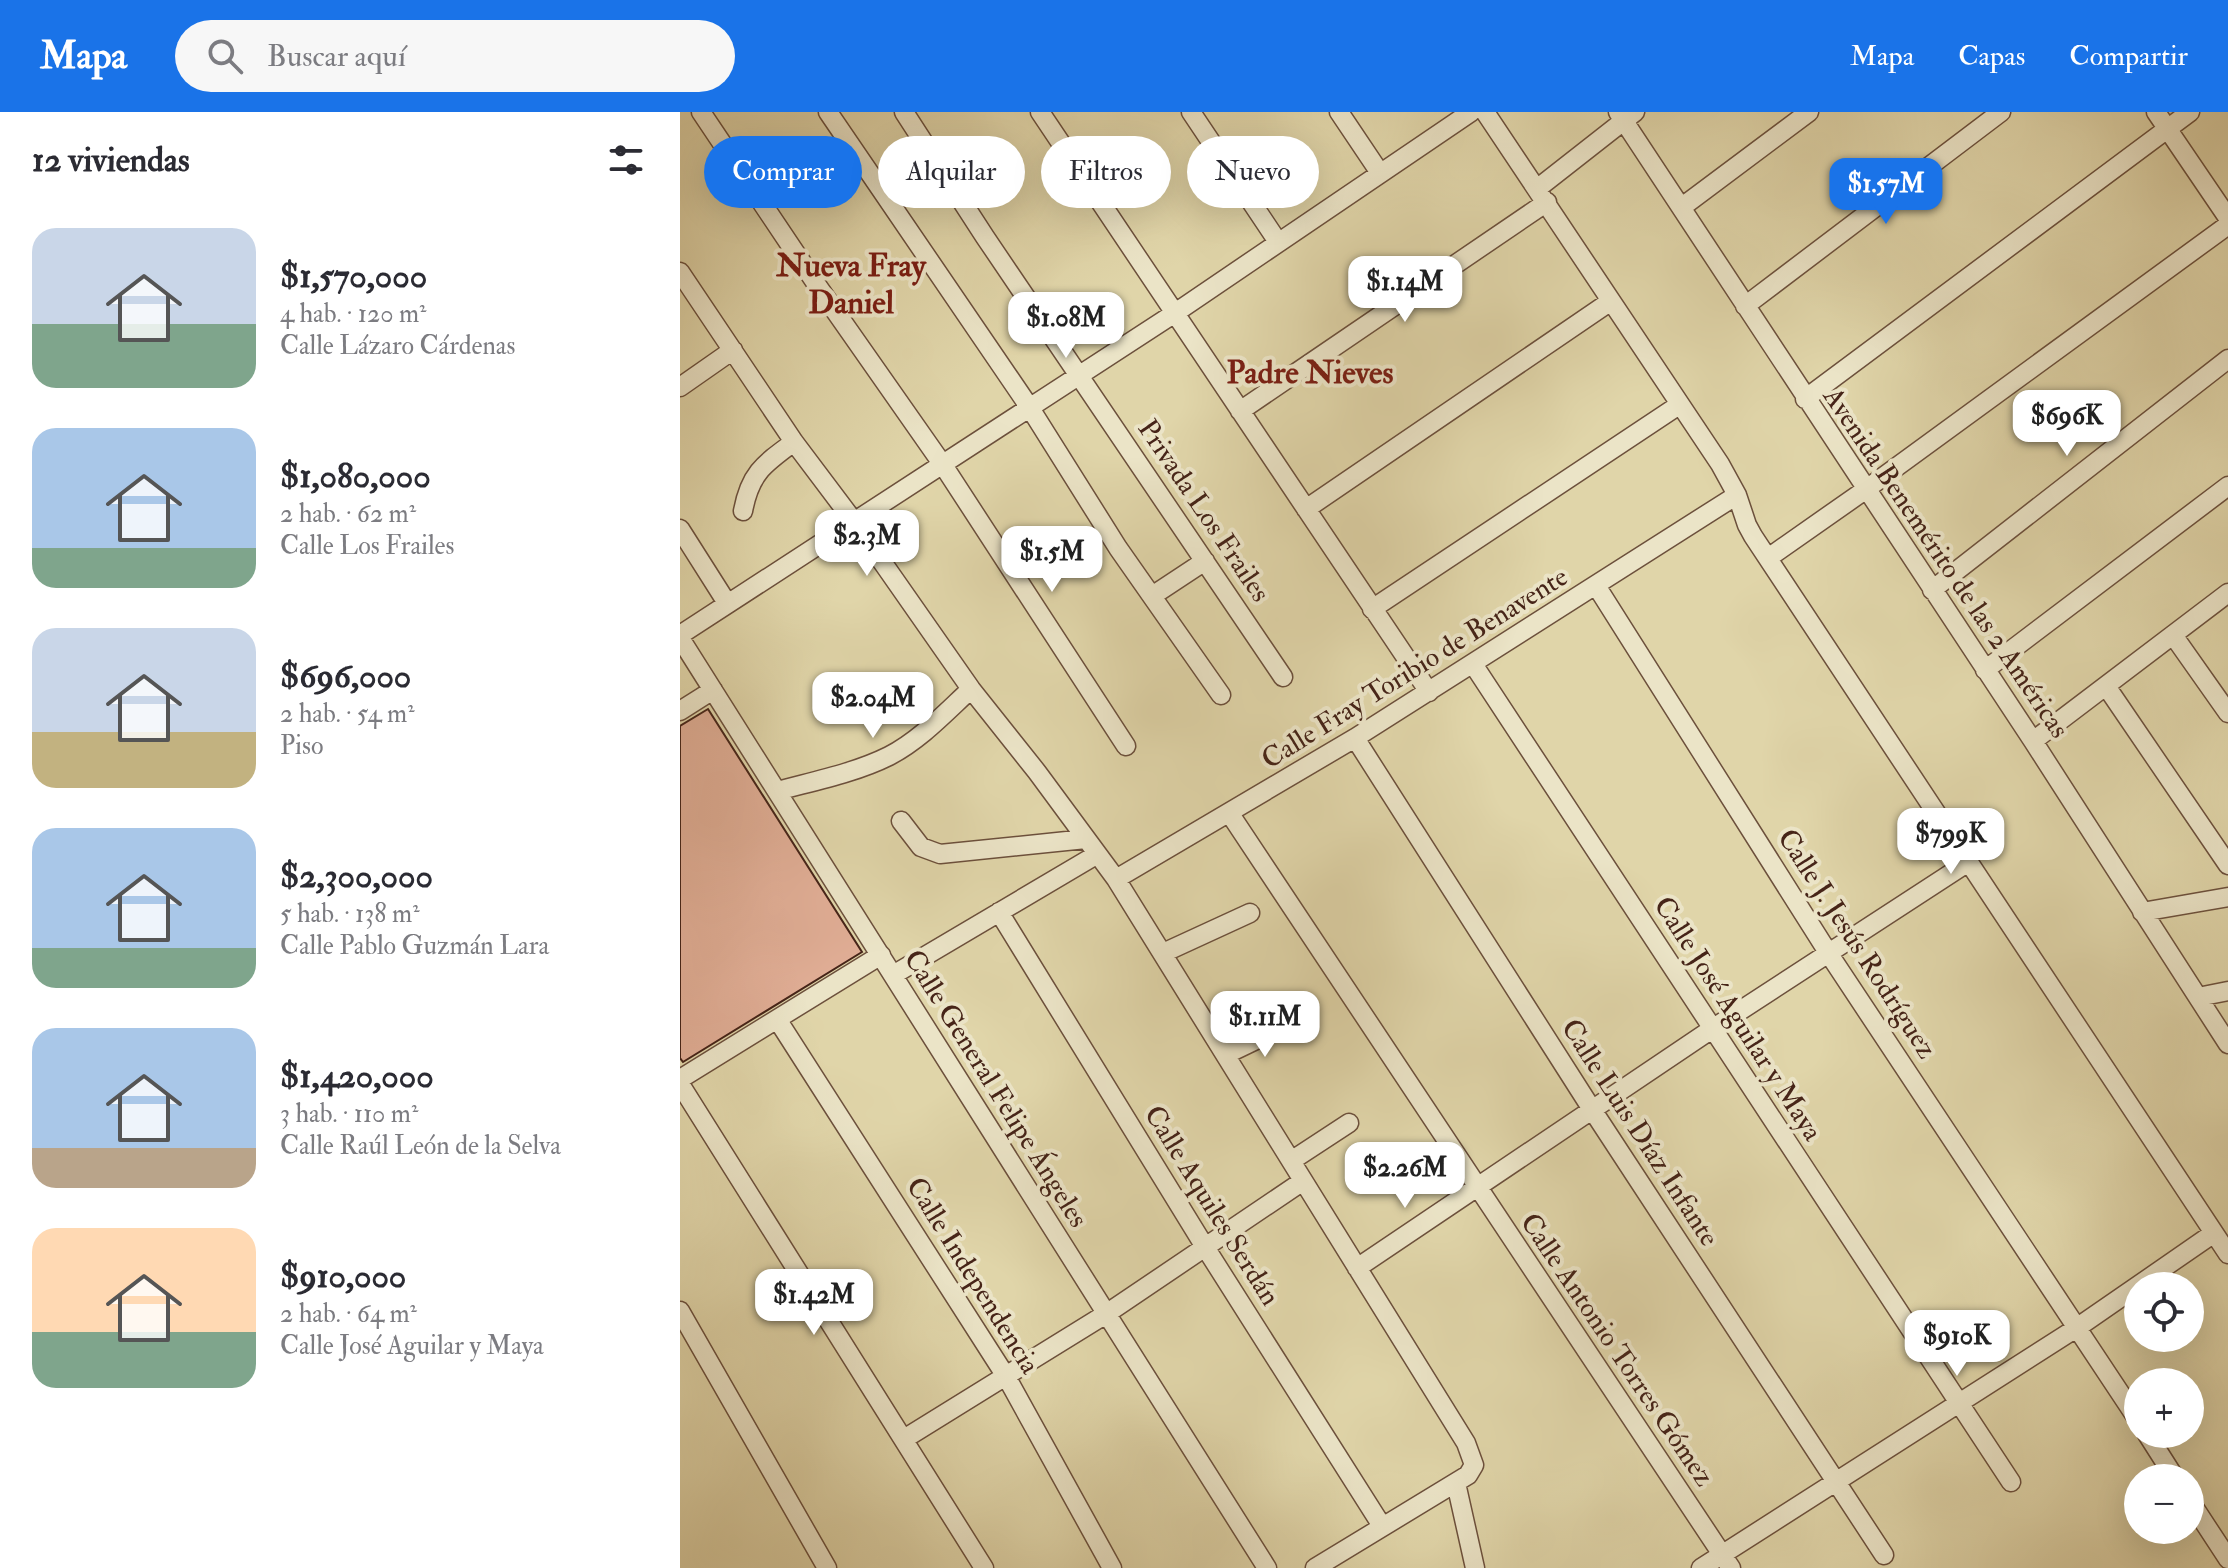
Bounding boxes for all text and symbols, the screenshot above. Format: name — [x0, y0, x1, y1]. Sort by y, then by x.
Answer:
search box — [175, 20, 735, 92]
text: Mapa — [40, 32, 127, 80]
icon: search — [203, 34, 247, 78]
text: Buscar aquí — [267, 38, 406, 75]
text: Mapa — [1850, 39, 1914, 74]
text: Capas — [1958, 39, 2025, 74]
text: Compartir — [2069, 39, 2188, 74]
chip: Comprar — [704, 136, 862, 208]
chip: Alquilar — [878, 136, 1025, 208]
chip: Filtros — [1041, 136, 1171, 208]
chip: Nuevo — [1187, 136, 1319, 208]
icon: filters — [604, 138, 648, 182]
text: 12 viviendas — [32, 139, 190, 182]
pin: $1.57M — [1821, 158, 1951, 226]
text: $1.57M — [1847, 168, 1925, 200]
district label: Nueva Fray Daniel — [775, 246, 927, 323]
text: $1,570,000 — [280, 255, 427, 298]
pin: $1.14M — [1340, 256, 1470, 324]
icon: home — [96, 260, 192, 356]
text: $1.14M — [1366, 266, 1444, 298]
pin: $1.08M — [1001, 292, 1131, 360]
text: 4 hab. · 120 m² — [280, 298, 426, 330]
text: $1.08M — [1026, 302, 1106, 334]
text: Calle Lázaro Cárdenas — [280, 330, 515, 362]
district label: Padre Nieves — [1227, 353, 1393, 393]
street label: Avenida Benemérito de las 2 Américas — [1814, 380, 2077, 745]
pin: $696K — [2011, 390, 2123, 458]
text: $696K — [2031, 400, 2103, 432]
street label: Privada Los Frailes — [1130, 413, 1278, 609]
text: $1,080,000 — [280, 455, 431, 498]
icon: home — [96, 460, 192, 556]
text: 2 hab. · 62 m² — [280, 498, 416, 530]
pin: $2.3M — [811, 510, 923, 578]
text: $2.3M — [833, 520, 901, 552]
pin: $1.5M — [996, 526, 1108, 594]
text: Calle Los Frailes — [280, 530, 454, 562]
text: $1.5M — [1019, 536, 1085, 568]
street label: Calle Fray Toribio de Benavente — [1255, 559, 1575, 777]
text: $696,000 — [280, 655, 411, 698]
icon: home — [96, 660, 192, 756]
pin: $2.04M — [808, 672, 938, 740]
text: $2.04M — [830, 682, 916, 714]
text: 2 hab. · 54 m² — [280, 698, 415, 730]
text: Piso — [280, 730, 323, 762]
pin: $799K — [1895, 808, 2007, 876]
text: $799K — [1915, 818, 1987, 850]
street label: Calle J. Jesús Rodríguez — [1769, 822, 1944, 1066]
text: $2,300,000 — [280, 855, 433, 898]
icon: home — [96, 860, 192, 956]
street label: Calle José Aguilar y Maya — [1646, 890, 1830, 1148]
text: 5 hab. · 138 m² — [280, 898, 420, 930]
text: Calle Pablo Guzmán Lara — [280, 930, 549, 962]
street label: Calle General Felipe Ángeles — [896, 943, 1096, 1234]
pin: $1.11M — [1200, 991, 1330, 1059]
text: $1.11M — [1229, 1001, 1301, 1033]
street label: Calle Luis Díaz Infante — [1553, 1013, 1726, 1253]
text: $1,420,000 — [280, 1055, 434, 1098]
icon: home — [96, 1060, 192, 1156]
text: 3 hab. · 110 m² — [280, 1098, 418, 1130]
street label: Calle Aquiles Serdán — [1136, 1099, 1287, 1312]
text: Calle Raúl León de la Selva — [280, 1130, 561, 1162]
pin: $2.26M — [1340, 1142, 1470, 1210]
text: $2.26M — [1363, 1152, 1447, 1184]
street label: Calle Independencia — [898, 1171, 1047, 1381]
street label: Calle Antonio Torres Gómez — [1512, 1207, 1722, 1493]
text: $910,000 — [280, 1255, 406, 1298]
icon: home — [96, 1260, 192, 1356]
pin: $1.42M — [749, 1269, 879, 1337]
map controls — [2124, 1272, 2204, 1544]
button: locate — [2124, 1272, 2204, 1352]
text: $1.42M — [773, 1279, 855, 1311]
text: 2 hab. · 64 m² — [280, 1298, 417, 1330]
pin: $910K — [1901, 1310, 2013, 1378]
text: $910K — [1923, 1320, 1991, 1352]
text: Calle José Aguilar y Maya — [280, 1330, 544, 1362]
button: + — [2124, 1368, 2204, 1448]
button: − — [2124, 1464, 2204, 1544]

